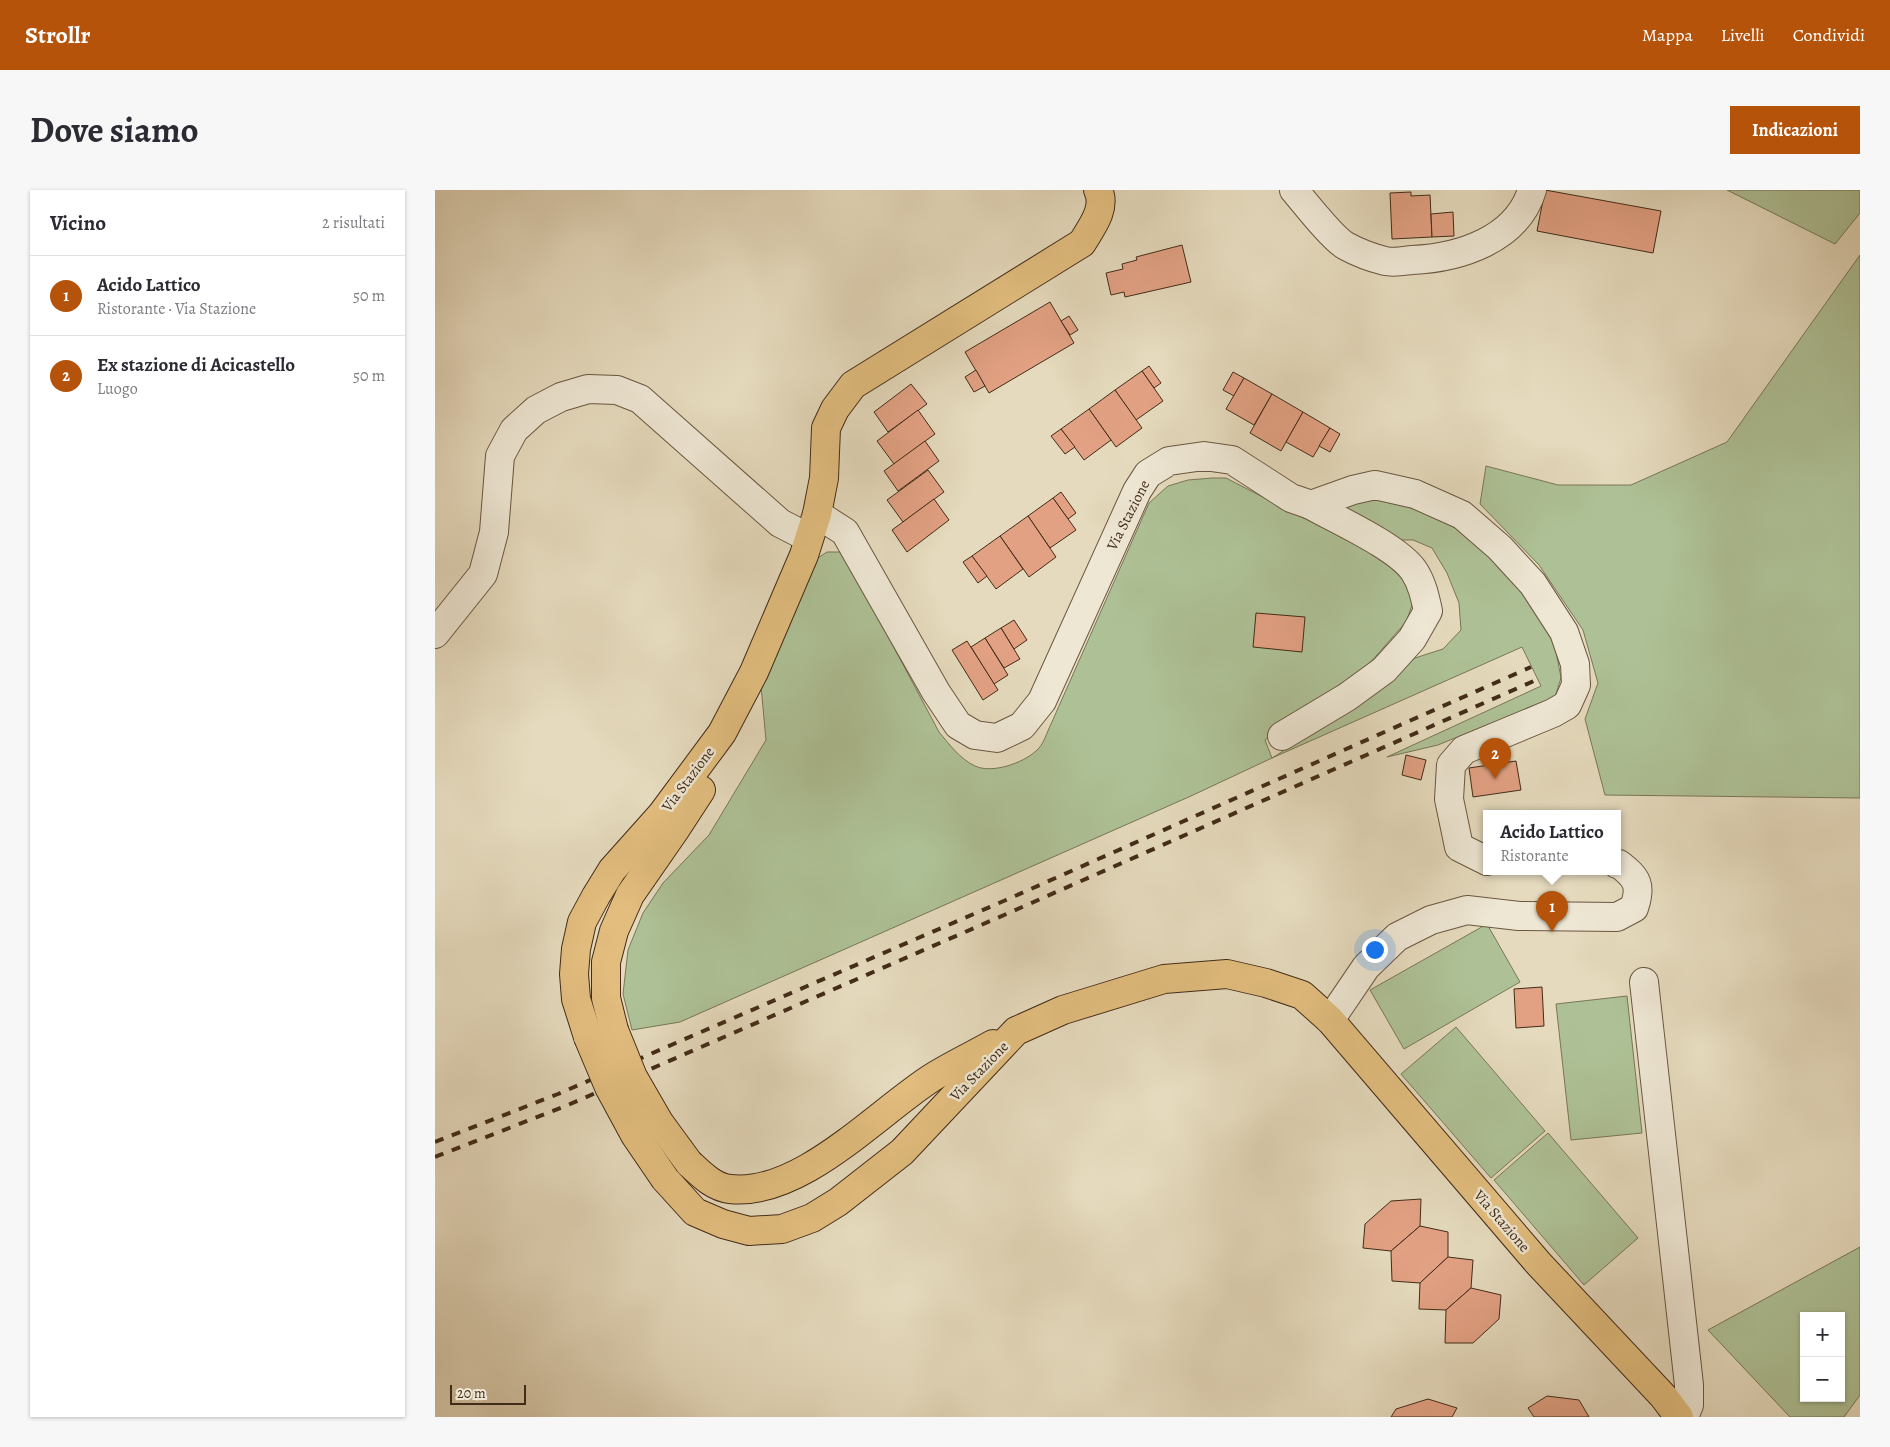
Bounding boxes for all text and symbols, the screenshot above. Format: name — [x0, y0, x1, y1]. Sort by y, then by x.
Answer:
text: Strollr — [25, 19, 90, 51]
text: Mappa — [1642, 23, 1693, 47]
text: Livelli — [1721, 23, 1765, 47]
text: Condividi — [1793, 23, 1865, 47]
text: Dove siamo — [30, 106, 199, 154]
button: Indicazioni — [1730, 106, 1860, 154]
text: Vicino — [50, 209, 106, 237]
text: 2 risultati — [322, 212, 385, 234]
text: Acido Lattico — [97, 272, 201, 298]
text: 1 — [63, 285, 69, 307]
text: 50 m — [353, 285, 385, 307]
text: Ristorante · Via Stazione — [97, 298, 256, 320]
text: Ex stazione di Acicastello — [97, 352, 295, 378]
text: 2 — [62, 365, 70, 387]
text: 50 m — [353, 365, 385, 387]
text: Luogo — [97, 378, 138, 400]
street label: Via Stazione — [1101, 476, 1154, 554]
pin: 2 — [1479, 738, 1511, 779]
street label: Via Stazione — [656, 742, 719, 816]
popup — [1483, 810, 1621, 875]
text: Acido Lattico — [1500, 819, 1604, 845]
text: Ristorante — [1500, 845, 1569, 867]
pin: 1 — [1536, 891, 1568, 932]
your location — [1362, 937, 1388, 963]
street label: Via Stazione — [945, 1036, 1013, 1106]
street label: Via Stazione — [1469, 1185, 1535, 1257]
map controls — [1800, 1312, 1845, 1402]
button: + — [1800, 1312, 1845, 1357]
button: − — [1800, 1357, 1845, 1402]
scale bar — [450, 1382, 526, 1405]
text: 20 m — [457, 1384, 486, 1403]

